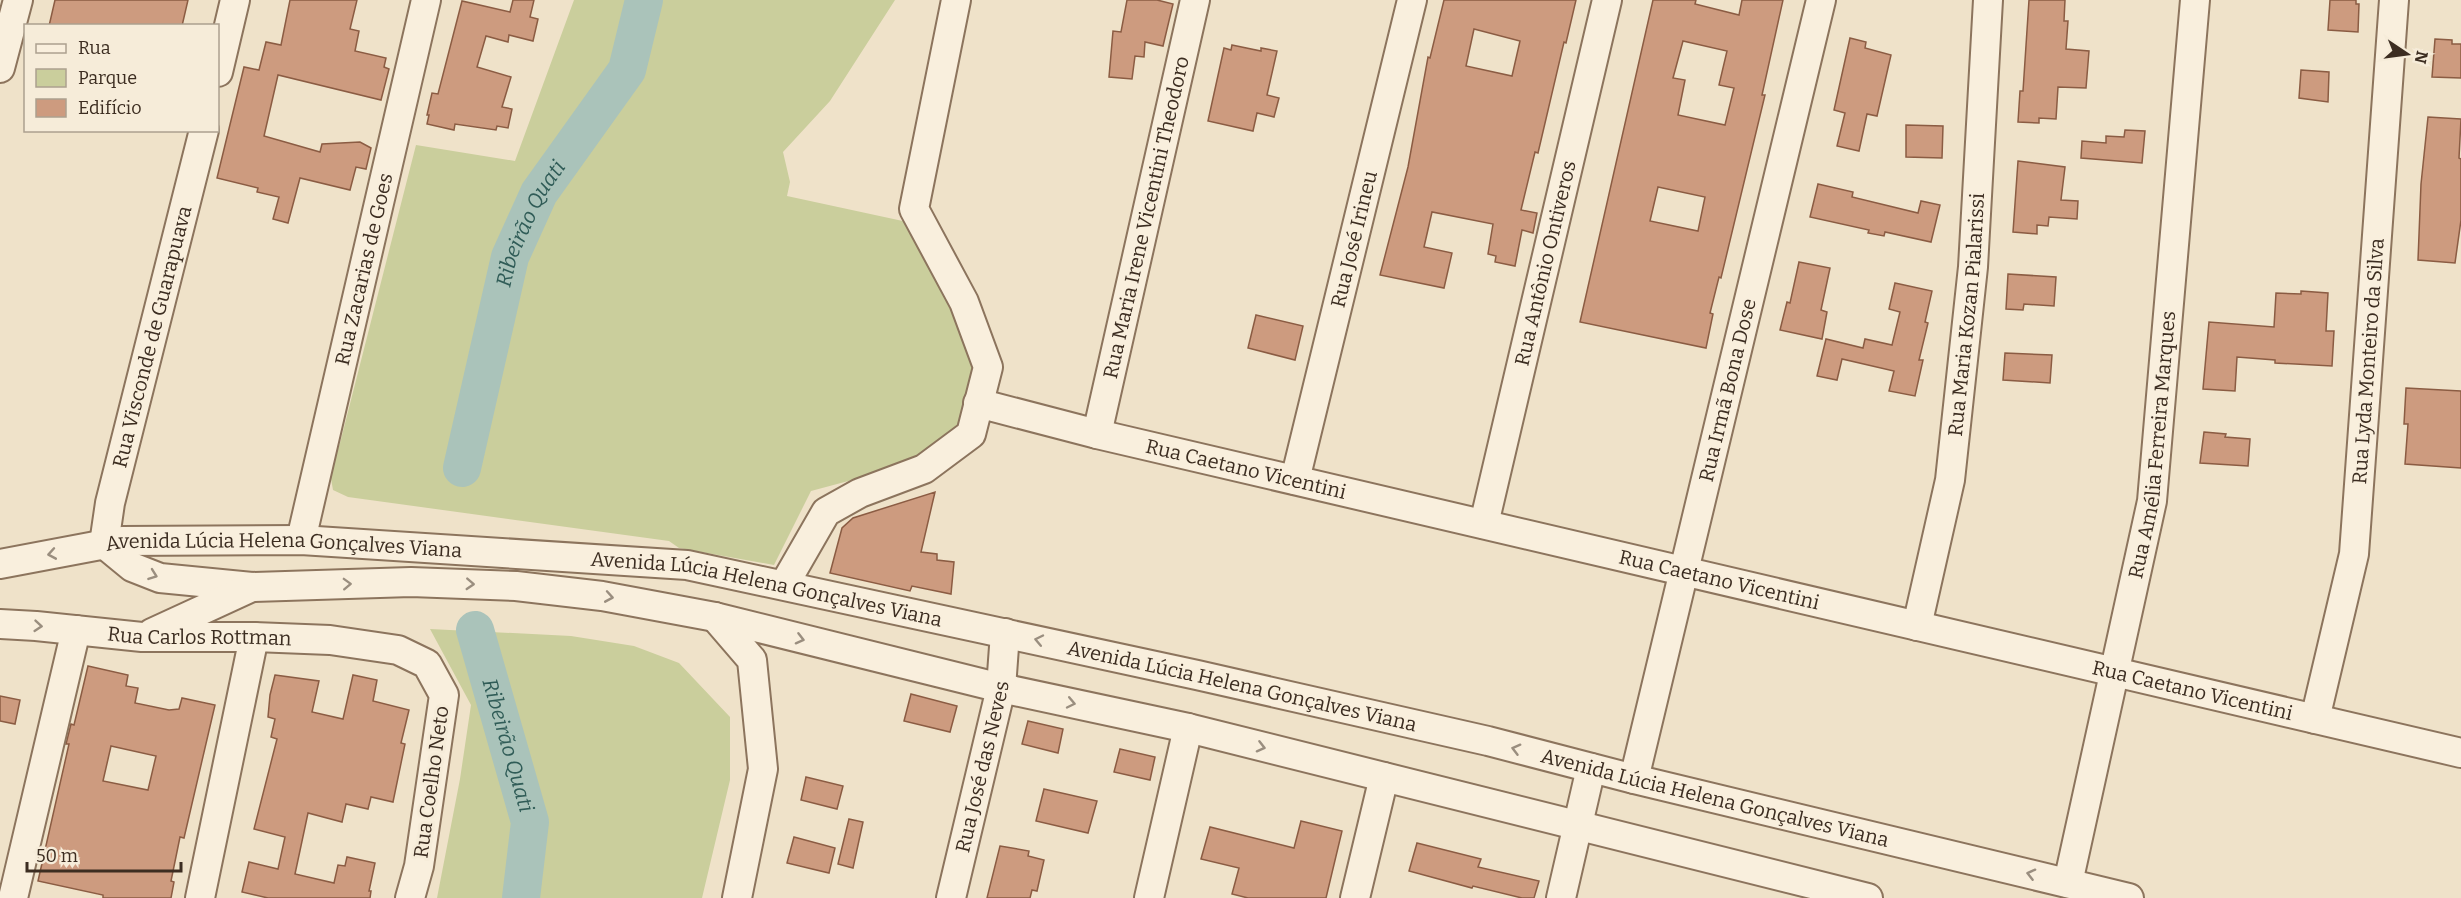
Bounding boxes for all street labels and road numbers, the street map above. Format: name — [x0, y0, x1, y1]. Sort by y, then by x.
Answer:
street label: Rua Maria Irene Vicentini Theodoro — [1098, 54, 1194, 381]
street label: Rua Antônio Ontiveros — [1510, 158, 1581, 368]
street label: Rua José Irineu — [1325, 168, 1382, 310]
street label: Rua Zacarias de Goes — [330, 171, 398, 368]
street label: Rua Maria Kozan Pialarissi — [1943, 192, 1989, 437]
street label: Rua Visconde de Guarapuava — [107, 203, 196, 470]
street label: Rua Lyda Monteiro da Silva — [2347, 237, 2389, 485]
street label: Rua Irmã Bona Dose — [1694, 296, 1761, 484]
street label: Rua Amélia Ferreira Marques — [2123, 310, 2180, 581]
street label: Rua Caetano Vicentini — [1143, 434, 1349, 504]
street label: Avenida Lúcia Helena Gonçalves Viana — [103, 528, 463, 562]
street label: Rua Caetano Vicentini — [1617, 544, 1822, 615]
street label: Avenida Lúcia Helena Gonçalves Viana — [590, 547, 944, 632]
street label: Rua Carlos Rottman — [106, 621, 292, 650]
street label: Avenida Lúcia Helena Gonçalves Viana — [1065, 635, 1419, 736]
street label: Rua Caetano Vicentini — [2090, 655, 2295, 725]
street label: Rua José das Neves — [950, 680, 1013, 855]
street label: Rua Coelho Neto — [408, 704, 454, 860]
street label: Avenida Lúcia Helena Gonçalves Viana — [1538, 743, 1891, 852]

